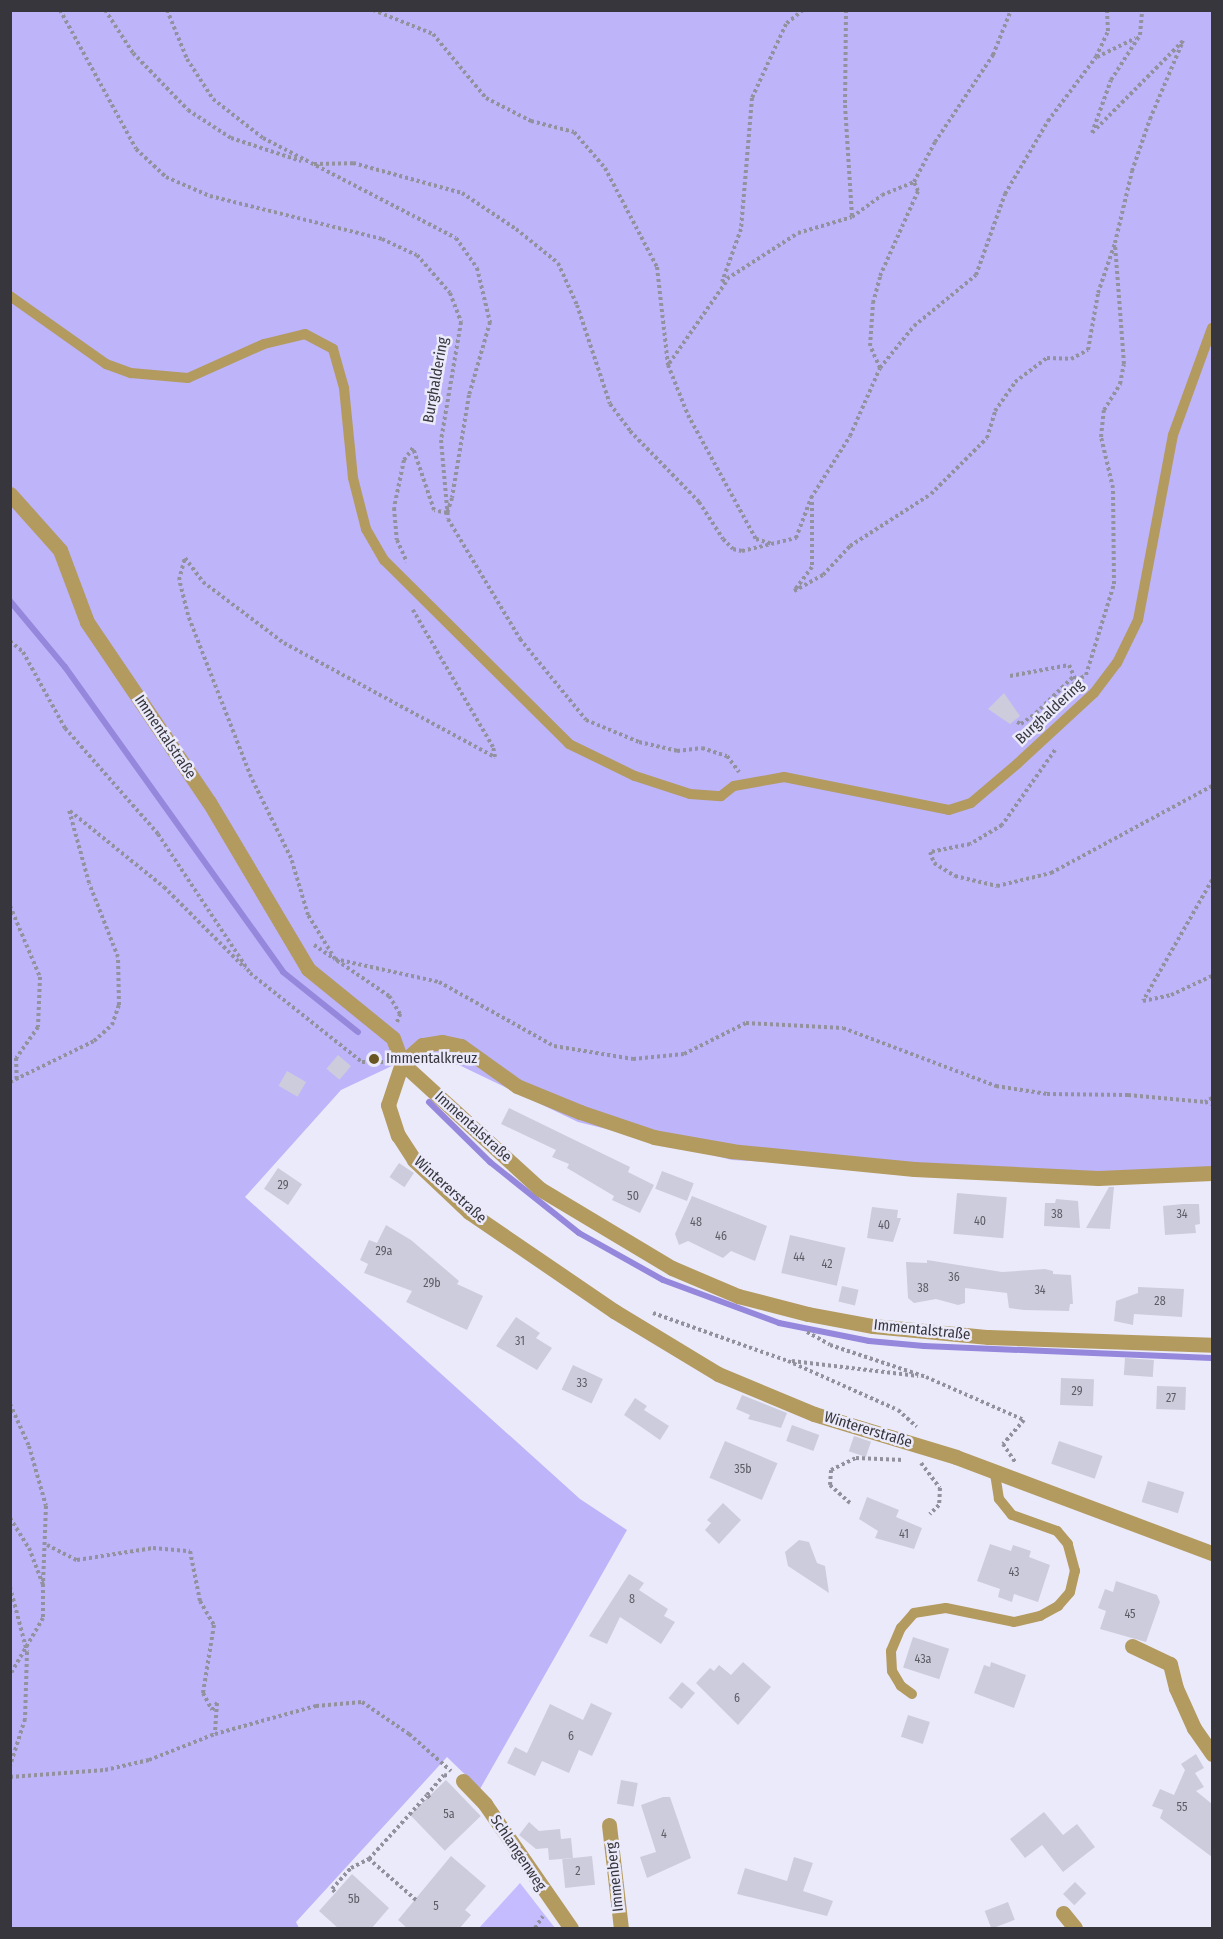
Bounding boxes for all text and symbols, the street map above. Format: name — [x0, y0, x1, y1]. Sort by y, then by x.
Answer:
street label: Burghaldering — [420, 336, 452, 424]
street label: Burghaldering — [1012, 676, 1088, 748]
street label: Immentalstraße — [130, 692, 200, 782]
place label: Immentalkreuz — [386, 1050, 477, 1068]
marker: Immentalkreuz — [367, 1052, 381, 1066]
street label: Immentalstraße — [431, 1088, 515, 1166]
street label: Wintererstraße — [410, 1153, 490, 1227]
house number: 29 — [277, 1179, 289, 1193]
house number: 50 — [627, 1190, 639, 1204]
house number: 38 — [1051, 1208, 1063, 1222]
house number: 34 — [1176, 1208, 1188, 1222]
house number: 40 — [974, 1215, 986, 1229]
house number: 48 — [690, 1216, 702, 1230]
house number: 40 — [878, 1219, 890, 1233]
house number: 46 — [715, 1230, 727, 1244]
house number: 29a — [376, 1245, 392, 1259]
house number: 44 — [793, 1251, 805, 1265]
house number: 42 — [822, 1258, 832, 1272]
house number: 36 — [948, 1271, 960, 1285]
house number: 29b — [423, 1277, 441, 1291]
house number: 38 — [917, 1282, 929, 1296]
house number: 34 — [1034, 1284, 1046, 1298]
house number: 28 — [1154, 1295, 1166, 1309]
street label: Immentalstraße — [873, 1316, 971, 1344]
house number: 31 — [515, 1335, 525, 1349]
house number: 33 — [577, 1377, 587, 1391]
house number: 29 — [1071, 1385, 1083, 1399]
house number: 27 — [1166, 1392, 1176, 1406]
street label: Wintererstraße — [822, 1408, 914, 1452]
house number: 35b — [734, 1463, 752, 1477]
house number: 41 — [899, 1528, 909, 1542]
house number: 43 — [1008, 1566, 1020, 1580]
house number: 8 — [629, 1593, 635, 1607]
house number: 45 — [1124, 1608, 1136, 1622]
house number: 43a — [915, 1653, 931, 1667]
house number: 6 — [734, 1692, 740, 1706]
house number: 6 — [568, 1730, 574, 1744]
house number: 55 — [1177, 1801, 1187, 1815]
house number: 5a — [443, 1808, 455, 1822]
street label: Schlangenweg — [486, 1812, 550, 1894]
house number: 4 — [661, 1828, 667, 1842]
street label: Immenberg — [602, 1841, 628, 1913]
house number: 2 — [575, 1865, 581, 1879]
house number: 5b — [348, 1893, 360, 1907]
house number: 5 — [433, 1900, 439, 1914]

